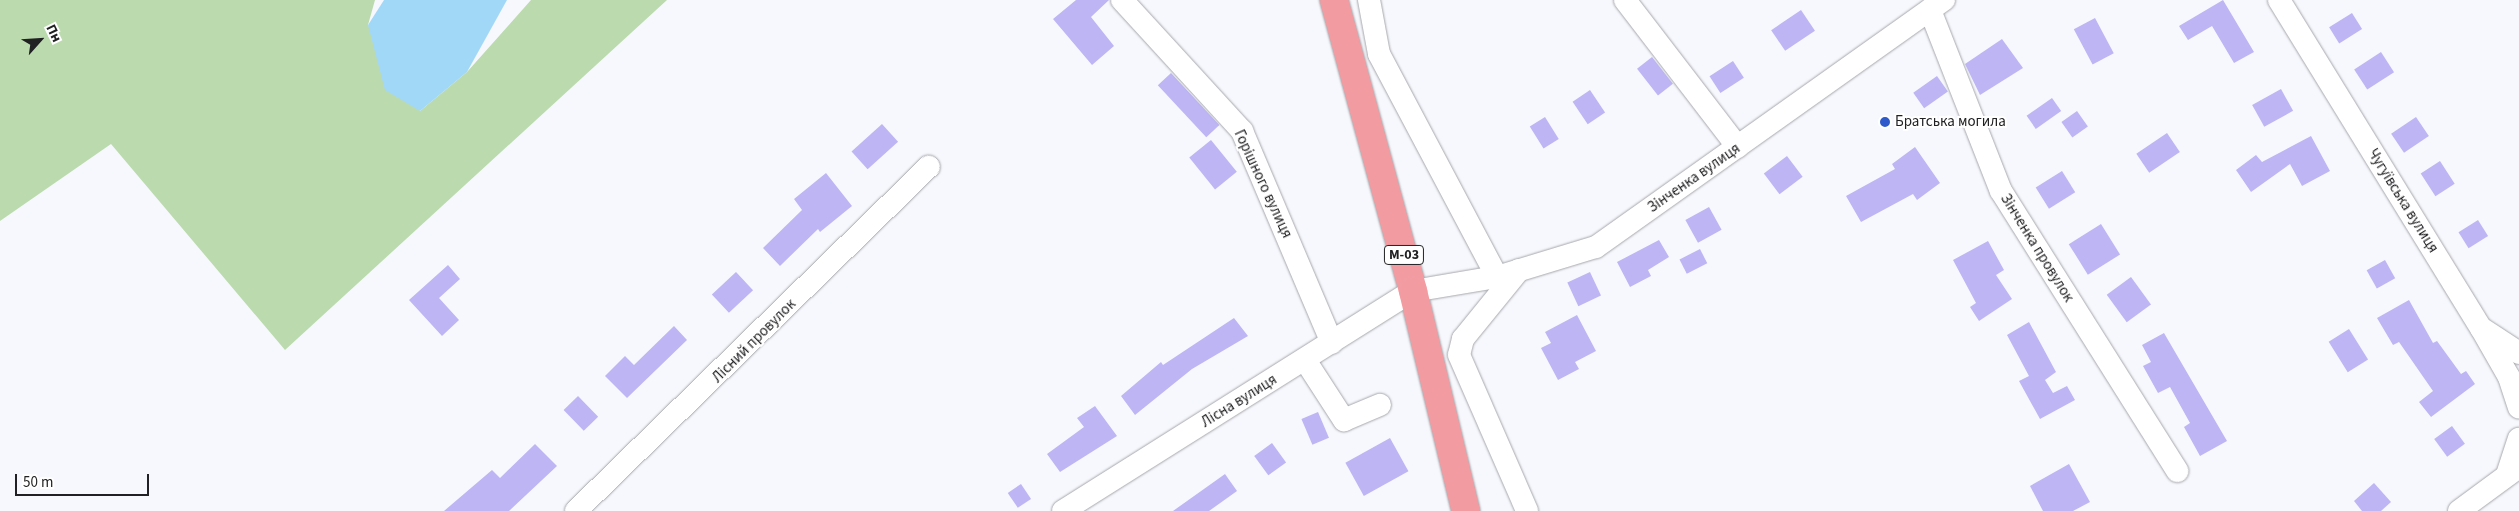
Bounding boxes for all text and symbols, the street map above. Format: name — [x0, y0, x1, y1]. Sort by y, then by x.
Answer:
north arrow — [15, 15, 65, 65]
text: Пн — [41, 21, 66, 46]
place label: Братська могила — [1895, 113, 2006, 131]
marker: Братська могила — [1879, 116, 1891, 128]
street label: Горішного вулиця — [1230, 127, 1296, 241]
street label: Зінченка вулиця — [1644, 139, 1744, 217]
street label: Чугуївська вулиця — [2364, 146, 2442, 256]
street label: Зінченка провулок — [1996, 190, 2078, 306]
road number: М-03 — [1383, 244, 1425, 266]
street label: Лісний провулок — [708, 295, 800, 387]
street label: Лісна вулиця — [1198, 371, 1280, 431]
scale bar — [18, 464, 151, 496]
text: 50 m — [23, 472, 53, 493]

